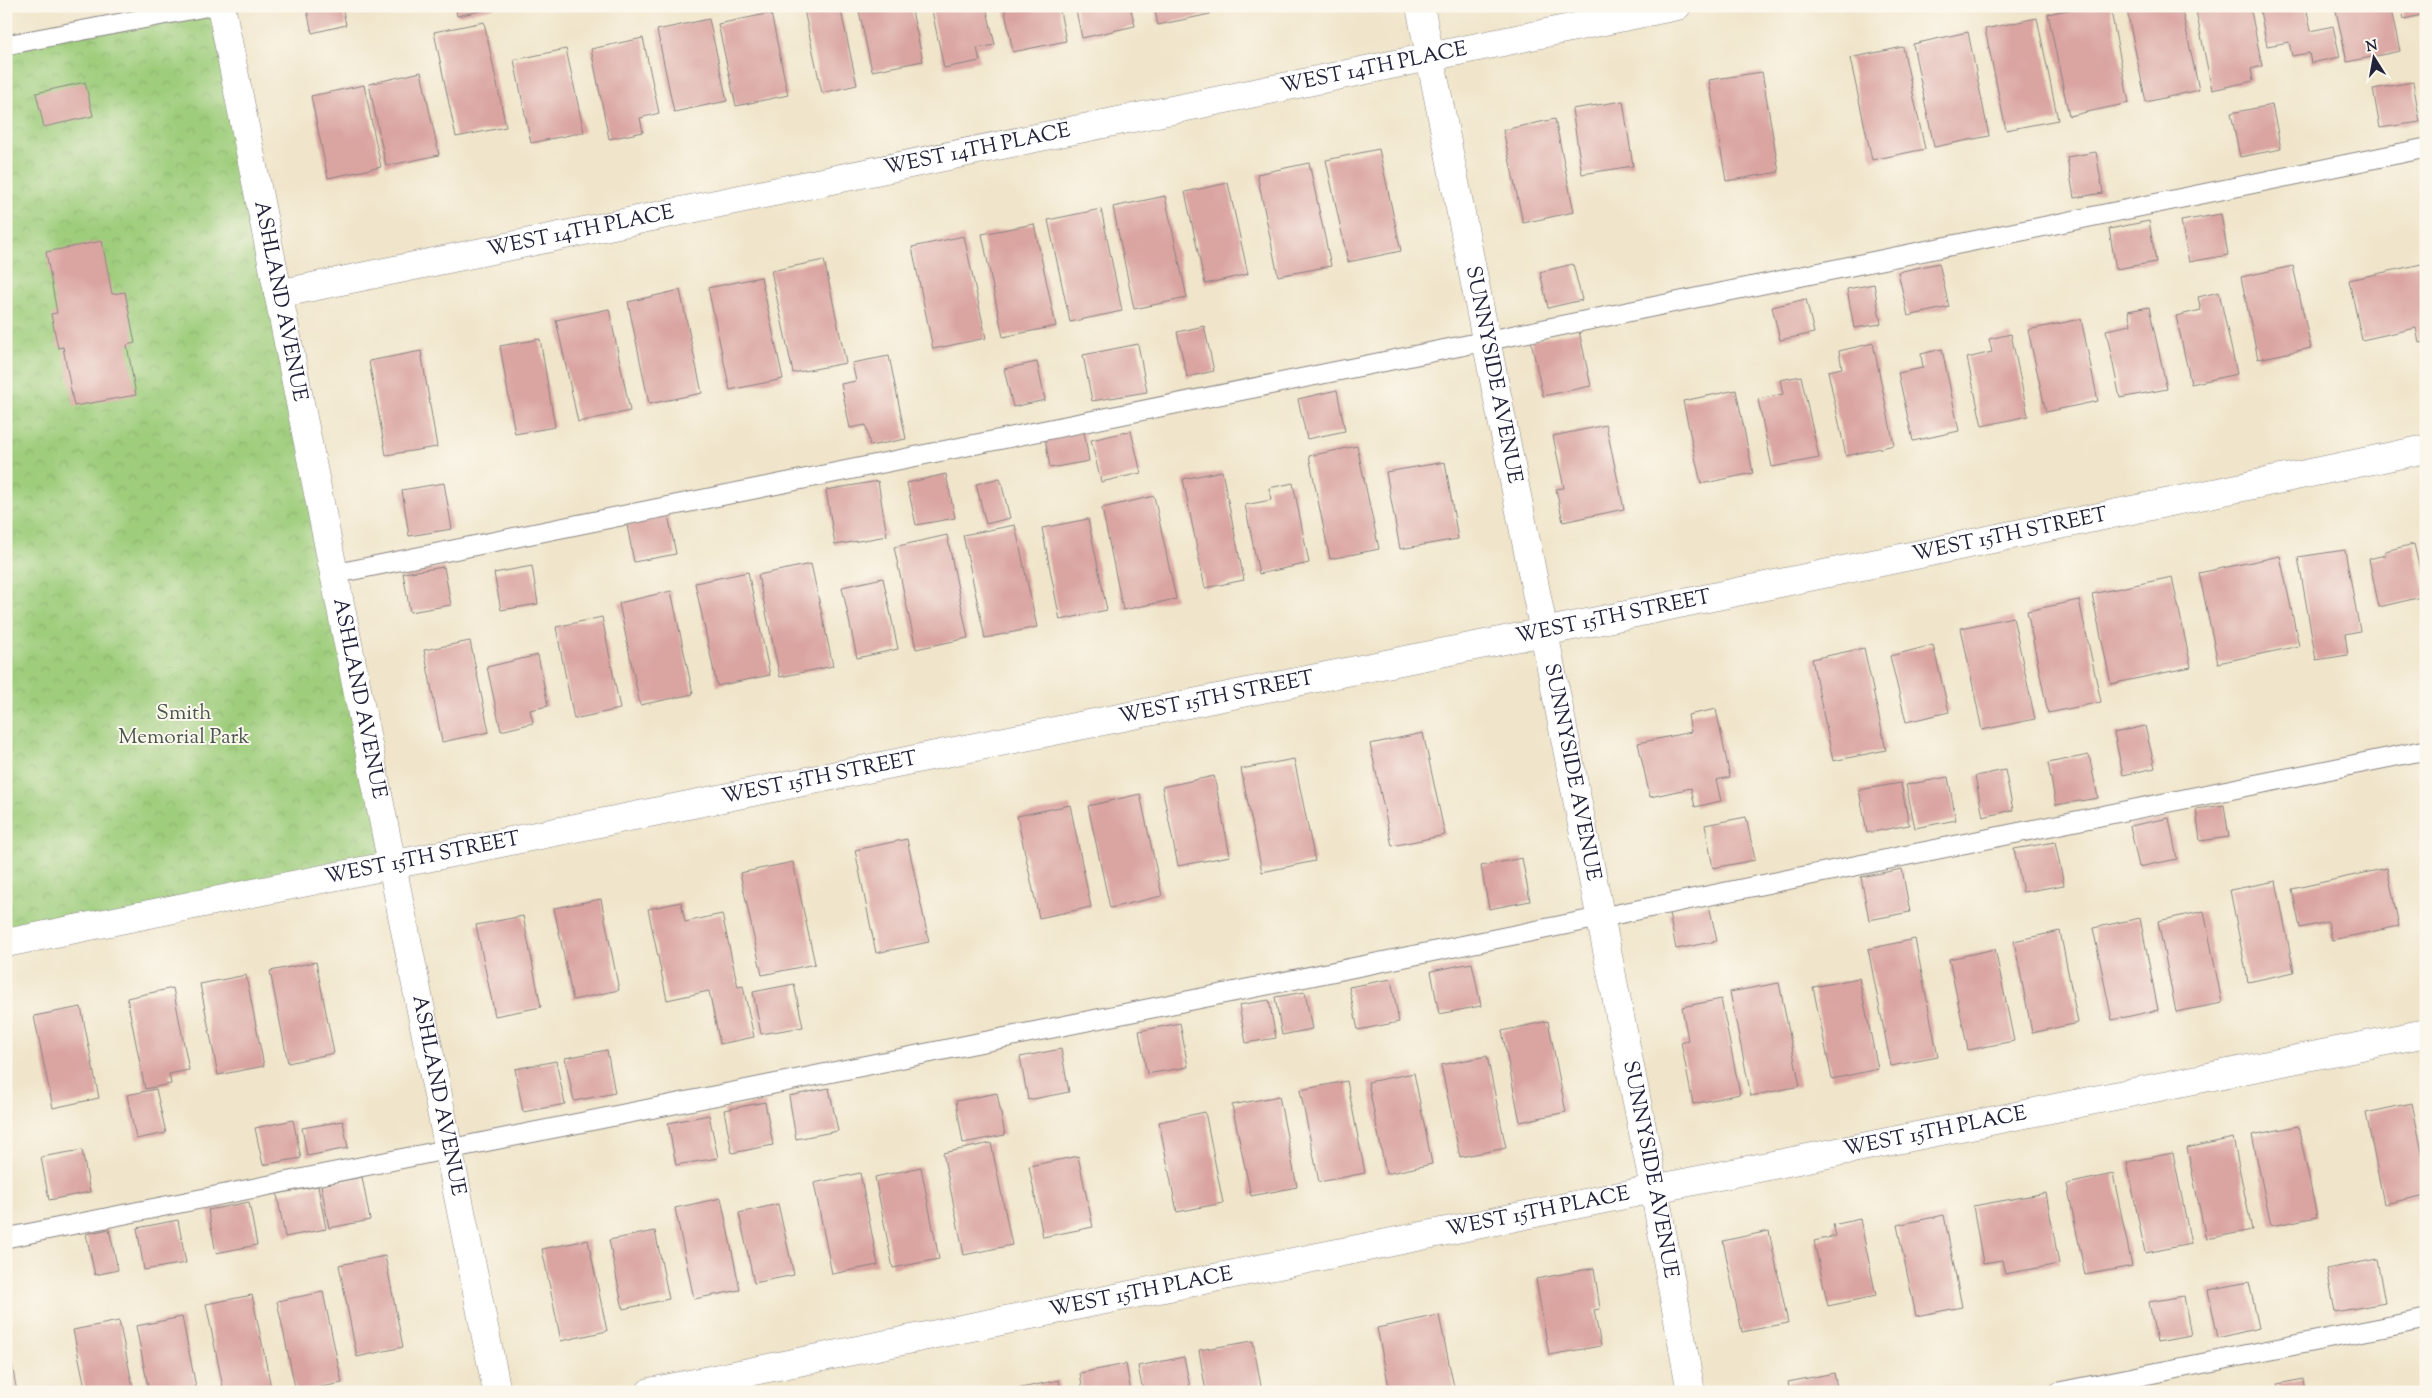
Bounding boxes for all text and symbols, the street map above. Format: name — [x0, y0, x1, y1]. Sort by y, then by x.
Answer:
north arrow — [2350, 32, 2400, 82]
street label: WEST 14TH PLACE — [1278, 34, 1470, 102]
text: N — [2365, 36, 2379, 58]
street label: WEST 14TH PLACE — [881, 116, 1074, 184]
street label: ASHLAND AVENUE — [245, 198, 314, 404]
street label: WEST 14TH PLACE — [485, 198, 677, 266]
street label: SUNNYSIDE AVENUE — [1457, 263, 1529, 486]
street label: WEST 15TH STREET — [1910, 500, 2110, 570]
street label: WEST 15TH STREET — [1513, 583, 1714, 652]
street label: ASHLAND AVENUE — [324, 596, 394, 802]
street label: SUNNYSIDE AVENUE — [1535, 661, 1608, 884]
street label: WEST 15TH STREET — [1116, 664, 1317, 733]
park label: Smith Memorial Park — [118, 699, 250, 753]
street label: WEST 15TH STREET — [719, 744, 920, 813]
street label: WEST 15TH STREET — [322, 824, 523, 893]
street label: ASHLAND AVENUE — [403, 993, 473, 1199]
street label: SUNNYSIDE AVENUE — [1614, 1058, 1685, 1281]
street label: WEST 15TH PLACE — [1841, 1099, 2030, 1165]
street label: WEST 15TH PLACE — [1444, 1179, 1633, 1246]
street label: WEST 15TH PLACE — [1047, 1260, 1236, 1326]

